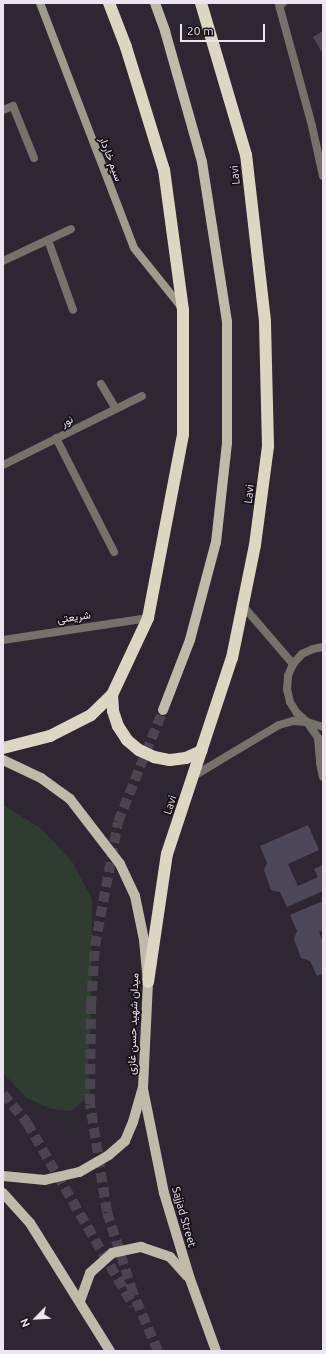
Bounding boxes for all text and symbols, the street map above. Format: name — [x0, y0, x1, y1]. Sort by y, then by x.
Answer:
scale bar — [182, 16, 267, 42]
text: 20 m — [187, 24, 214, 37]
street label: سیم خاردار — [96, 135, 126, 183]
street label: Lavi — [227, 165, 243, 185]
street label: نور — [59, 412, 75, 430]
street label: Lavi — [241, 484, 257, 504]
street label: شریعتی — [56, 608, 92, 626]
street label: Lavi — [161, 794, 179, 816]
street label: میدان شهید حسن غازی — [125, 973, 141, 1075]
street label: Sajjad Street — [169, 1185, 199, 1249]
north arrow — [16, 1298, 56, 1338]
text: N — [18, 1317, 32, 1329]

